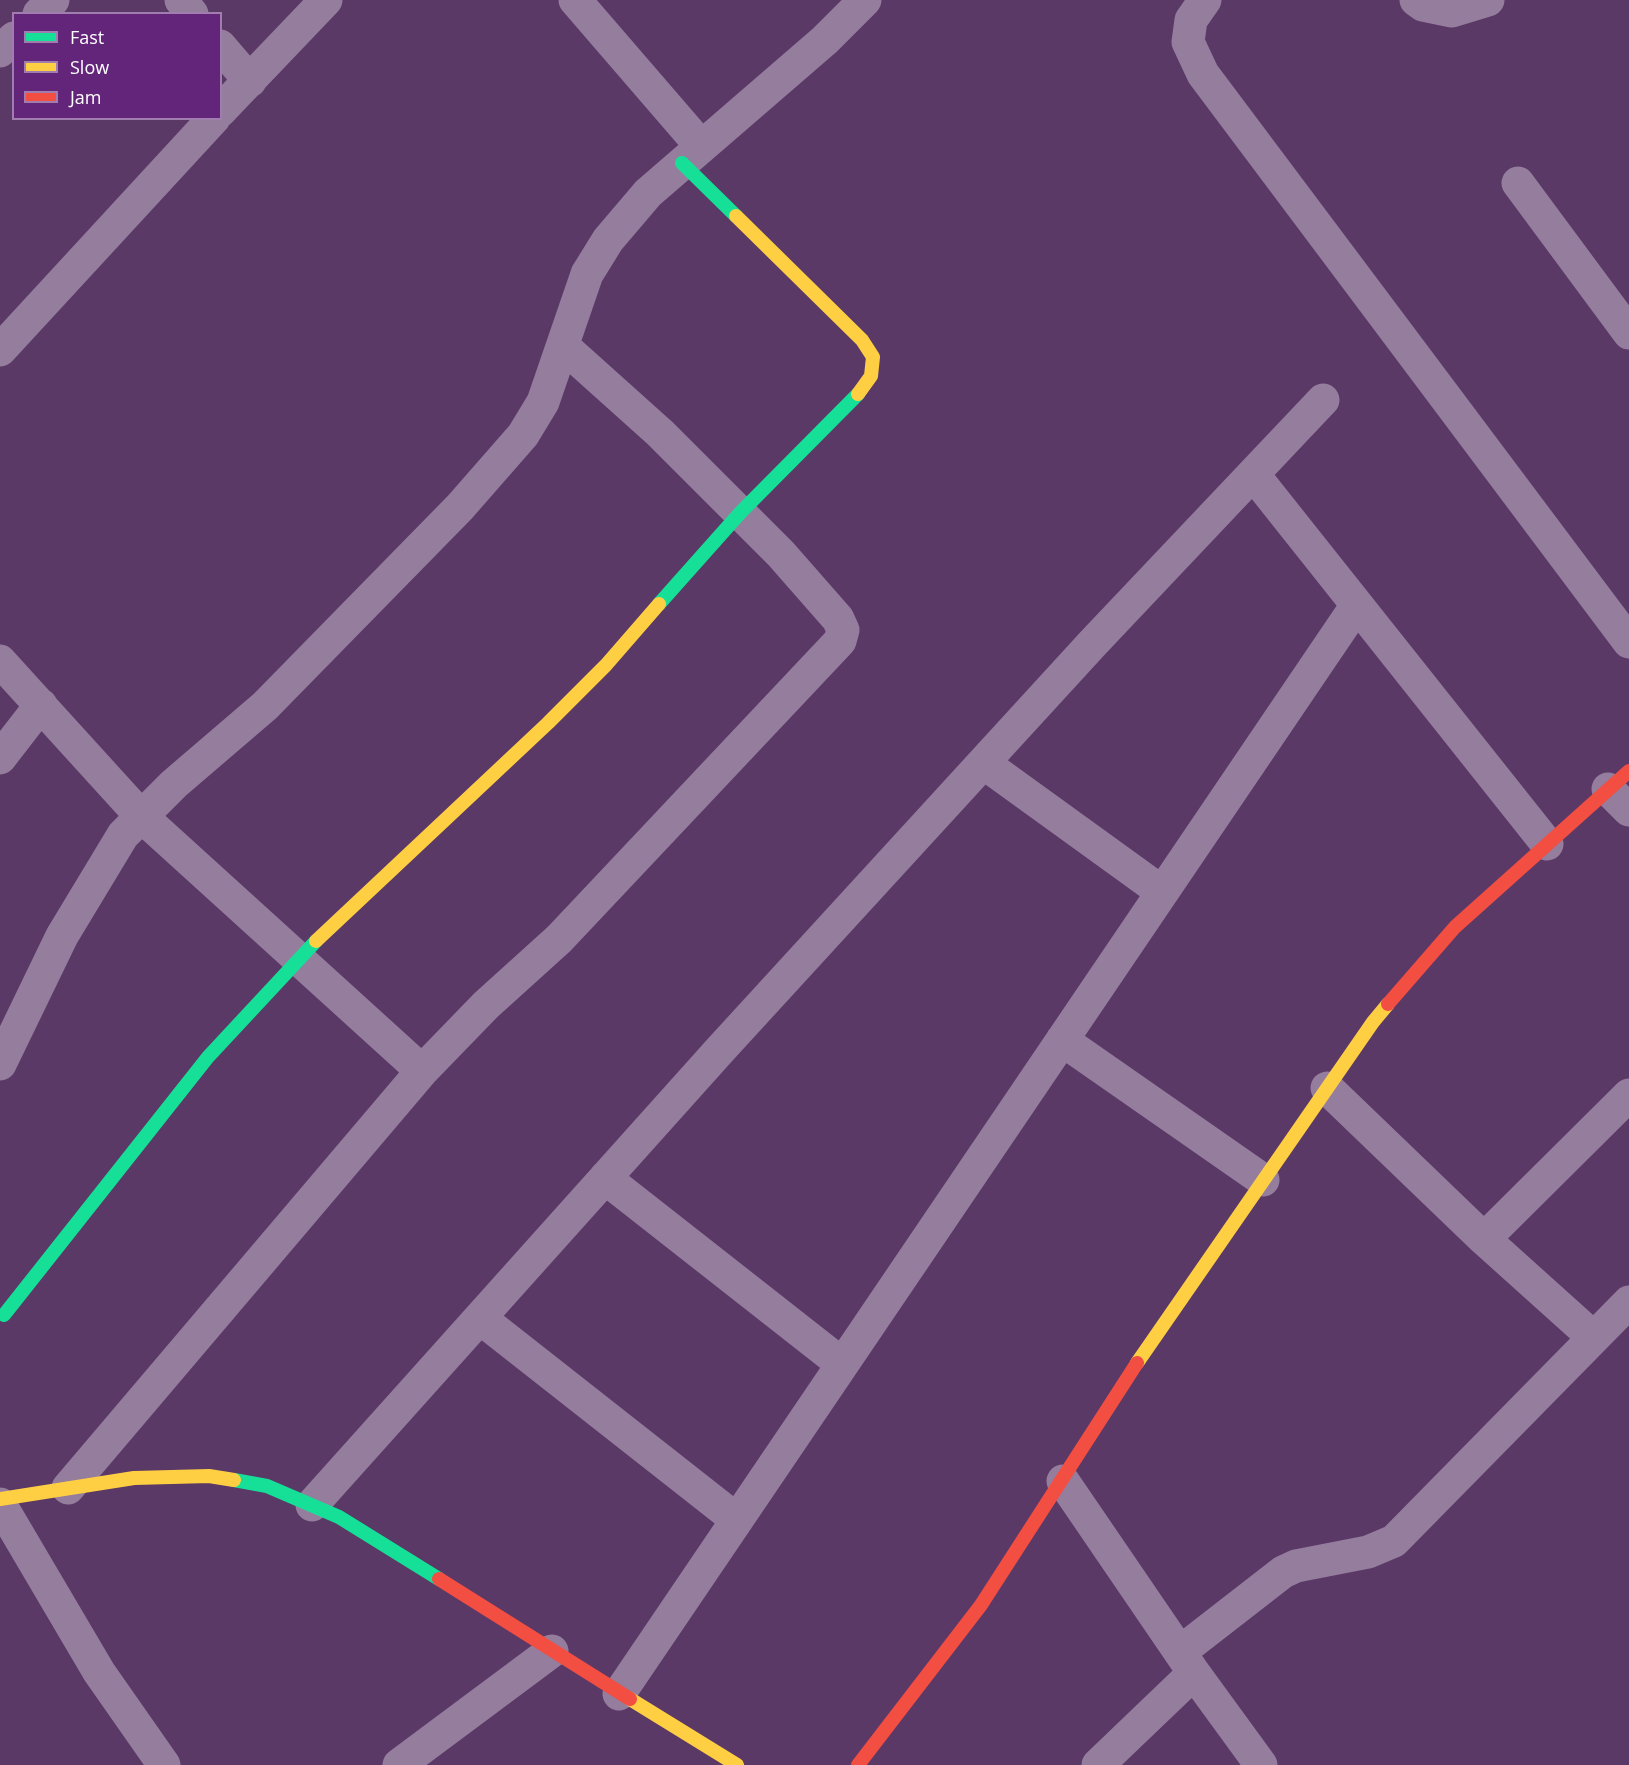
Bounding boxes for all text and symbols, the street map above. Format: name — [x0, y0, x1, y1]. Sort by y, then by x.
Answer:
legend — [12, 12, 222, 120]
text: Fast — [70, 25, 104, 49]
text: Slow — [70, 55, 109, 79]
text: Jam — [70, 85, 102, 109]

